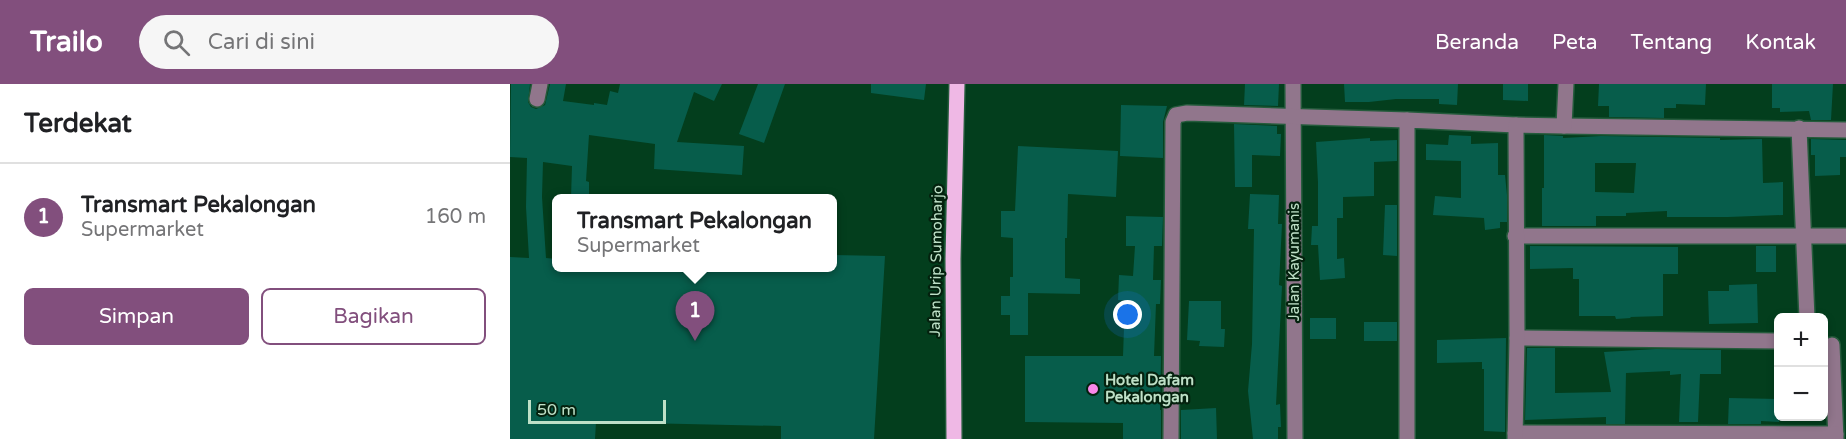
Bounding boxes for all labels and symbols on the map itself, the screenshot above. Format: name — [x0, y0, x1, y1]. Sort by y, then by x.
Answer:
street label: Jalan Urip Sumoharjo — [926, 185, 946, 337]
street label: Jalan Kayumanis — [1285, 203, 1303, 321]
pin: 1 — [676, 292, 714, 341]
your location — [1113, 300, 1142, 329]
place label: Hotel Dafam Pekalongan — [1105, 371, 1194, 407]
marker: Hotel Dafam Pekalongan — [1086, 382, 1100, 396]
scale bar — [528, 397, 666, 424]

